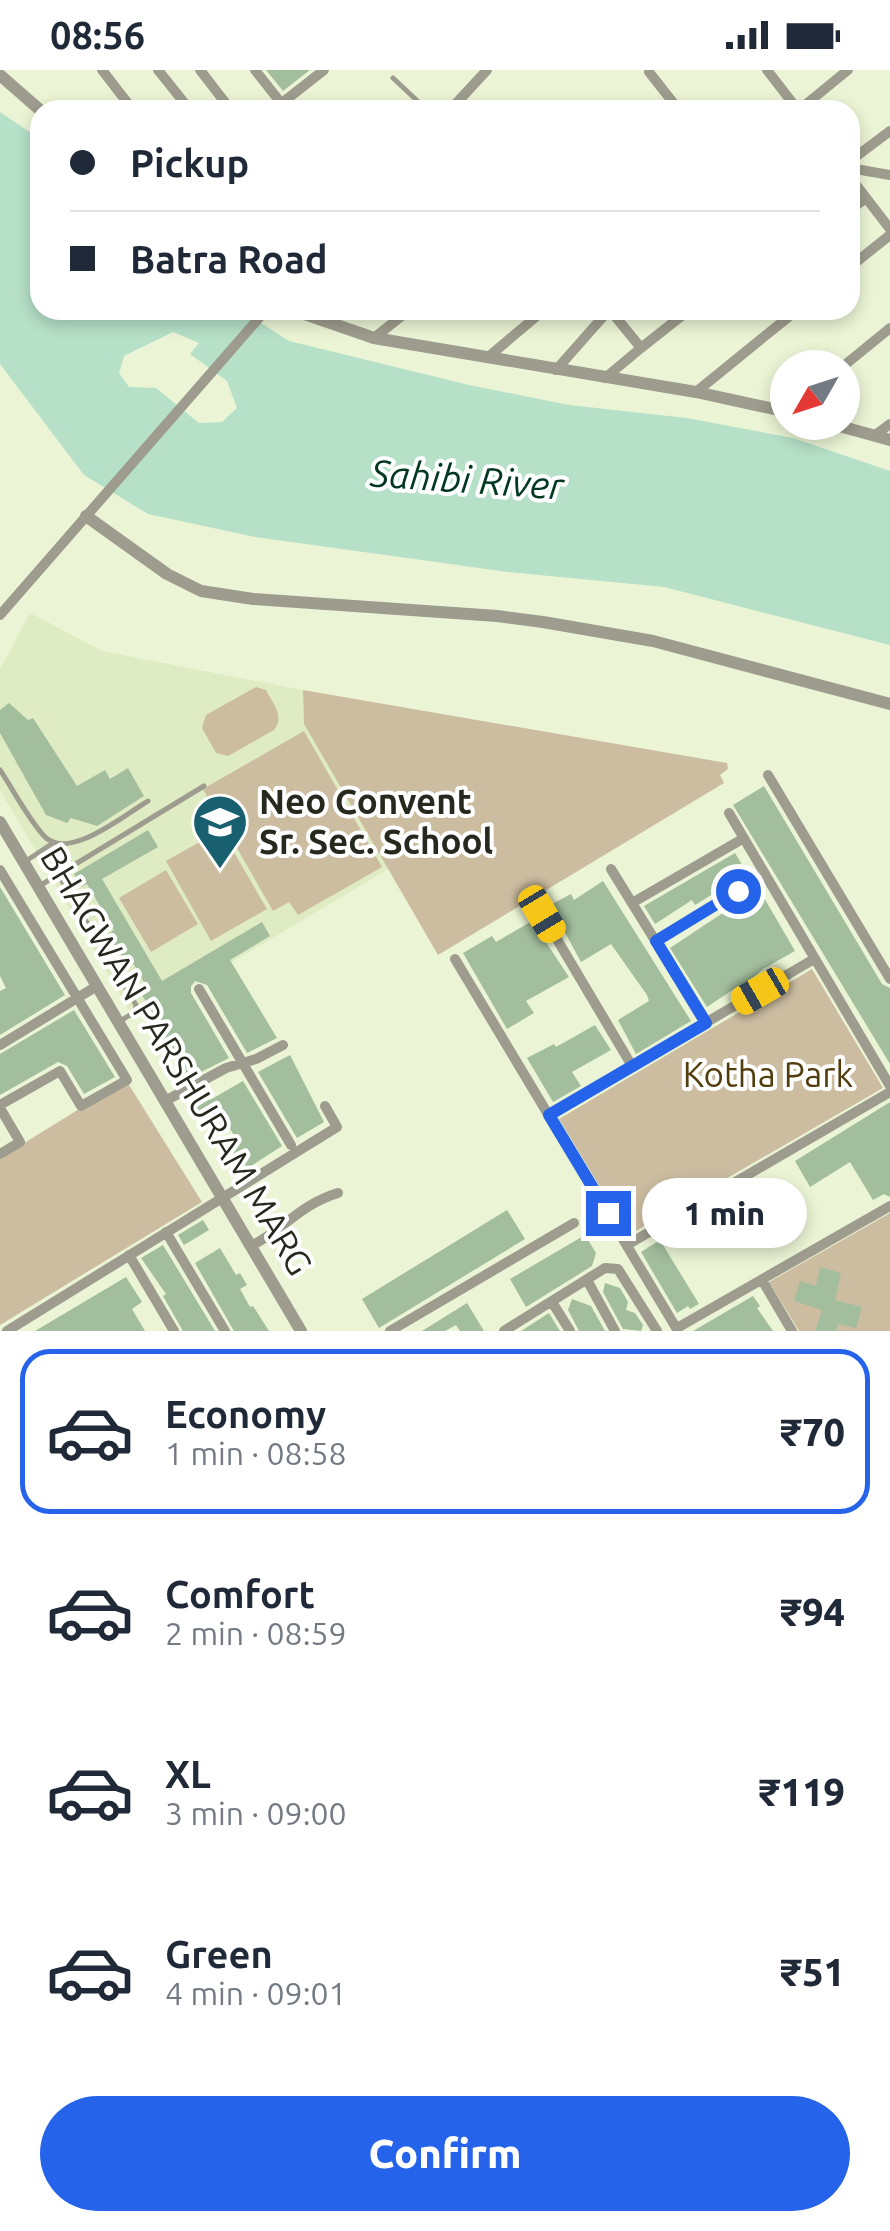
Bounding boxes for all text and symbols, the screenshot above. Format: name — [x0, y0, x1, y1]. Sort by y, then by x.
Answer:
text: 08:56 — [50, 14, 145, 56]
text: Pickup — [130, 142, 249, 184]
text: Batra Road — [130, 238, 328, 280]
north arrow — [770, 350, 860, 440]
map controls — [770, 350, 860, 440]
water label: Sahibi River — [368, 451, 567, 507]
place label: Neo Convent Sr. Sec. School — [259, 781, 493, 861]
school or university icon: Neo Convent Sr. Sec. School — [190, 792, 250, 871]
street label: BHAGWAN PARSHURAM MARG — [33, 839, 321, 1282]
route start — [716, 869, 761, 914]
car — [514, 881, 570, 947]
car — [727, 963, 793, 1019]
park label: Kotha Park — [683, 1054, 854, 1094]
callout: 1 min — [643, 1178, 808, 1248]
route end — [586, 1191, 631, 1236]
text: 1 min — [684, 1195, 765, 1231]
icon: car — [45, 1387, 135, 1477]
text: Economy — [165, 1393, 326, 1435]
text: ₹70 — [781, 1411, 845, 1453]
text: 1 min · 08:58 — [165, 1435, 347, 1471]
icon: car — [45, 1567, 135, 1657]
text: Comfort — [165, 1573, 315, 1615]
text: ₹94 — [781, 1591, 845, 1633]
text: 2 min · 08:59 — [165, 1615, 347, 1651]
icon: car — [45, 1747, 135, 1837]
text: XL — [165, 1753, 211, 1795]
text: ₹119 — [759, 1771, 845, 1813]
text: 3 min · 09:00 — [165, 1795, 347, 1831]
icon: car — [45, 1927, 135, 2017]
text: Green — [165, 1933, 273, 1975]
text: ₹51 — [781, 1951, 845, 1993]
text: 4 min · 09:01 — [165, 1975, 347, 2011]
button: Confirm — [40, 2096, 850, 2211]

